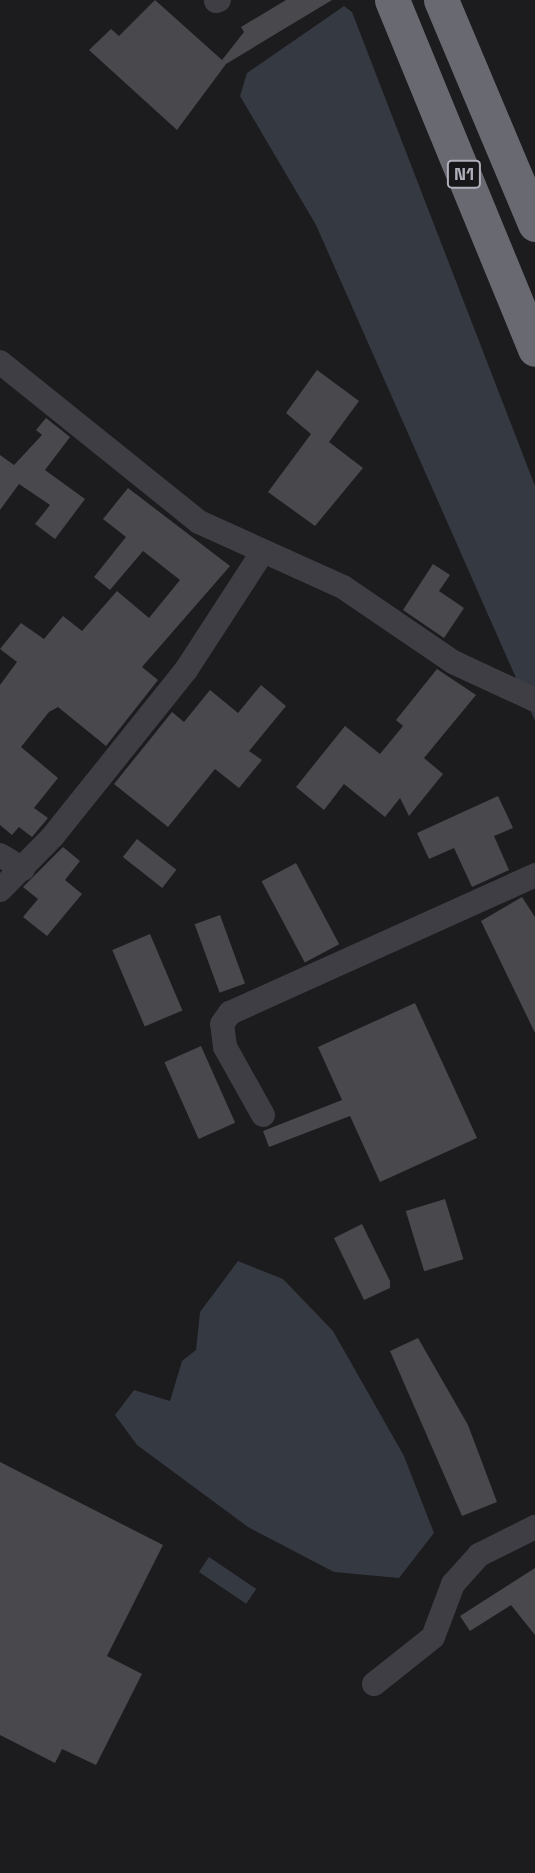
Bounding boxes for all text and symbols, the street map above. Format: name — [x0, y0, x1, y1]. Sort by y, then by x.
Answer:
road number: N1 — [447, 160, 482, 188]

